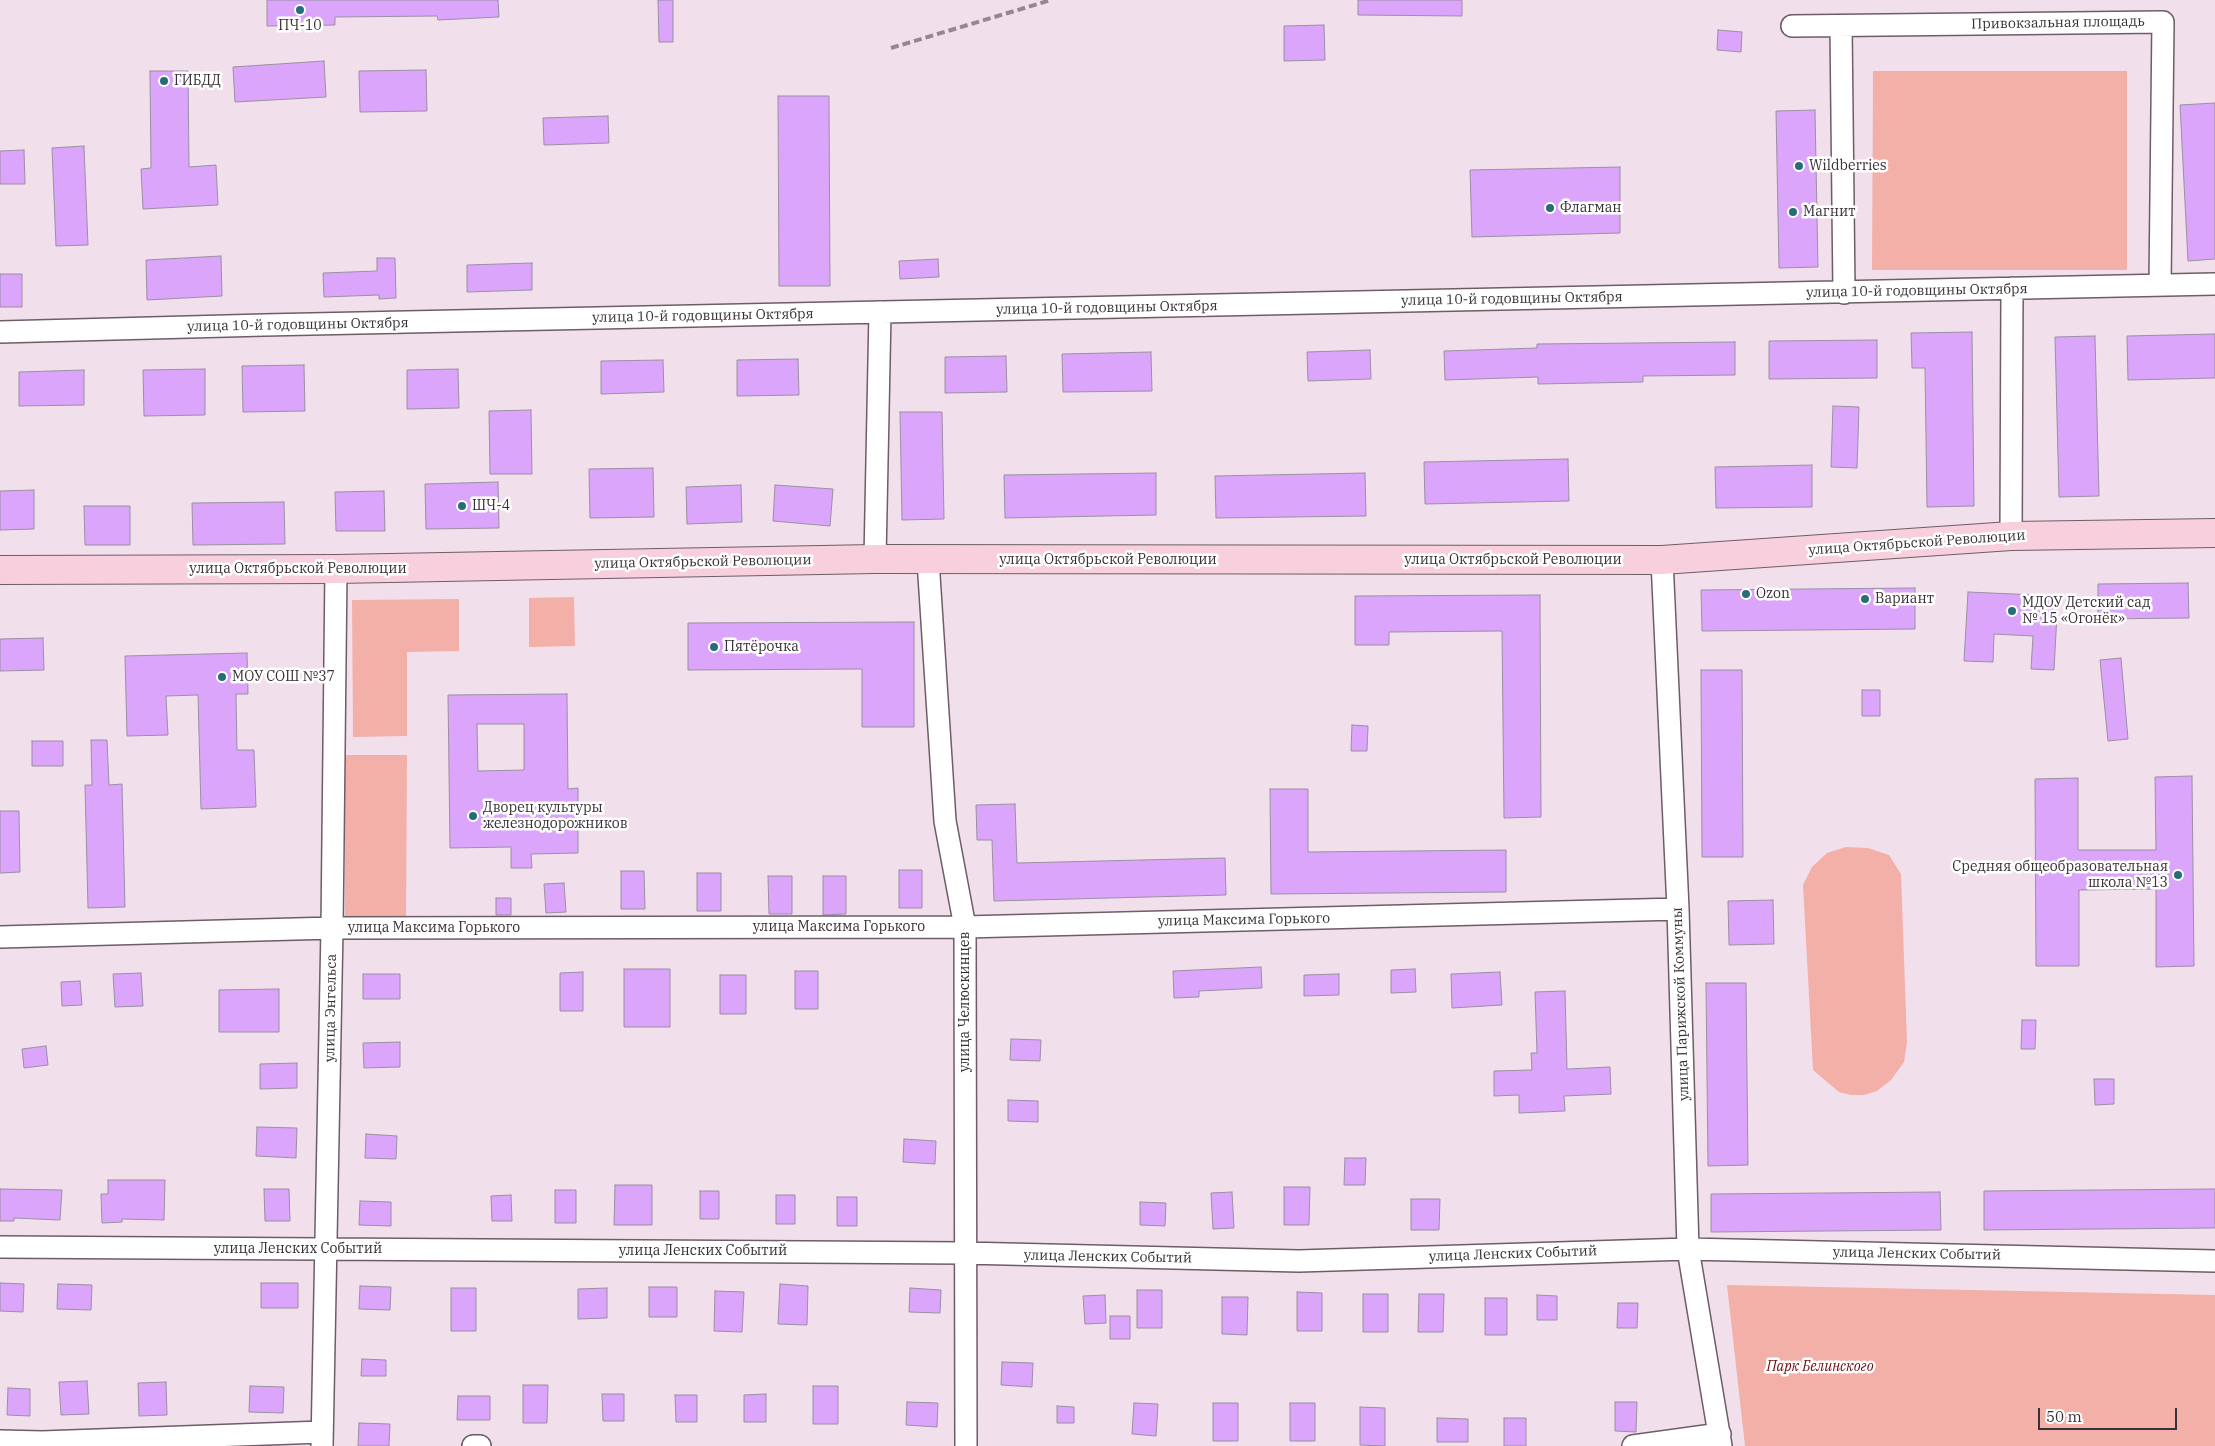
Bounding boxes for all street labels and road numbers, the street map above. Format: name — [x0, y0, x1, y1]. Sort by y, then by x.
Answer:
street label: Привокзальная площадь — [1971, 13, 2145, 33]
street label: улица 10-й годовщины Октября — [1806, 281, 2028, 301]
street label: улица 10-й годовщины Октября — [1401, 289, 1623, 309]
street label: улица 10-й годовщины Октября — [996, 298, 1218, 318]
street label: улица 10-й годовщины Октября — [592, 306, 814, 326]
street label: улица 10-й годовщины Октября — [187, 315, 409, 335]
street label: улица Октябрьской Революции — [1808, 527, 2026, 559]
street label: улица Октябрьской Революции — [594, 552, 812, 572]
street label: улица Октябрьской Революции — [999, 552, 1217, 568]
street label: улица Октябрьской Революции — [1404, 552, 1622, 568]
street label: улица Октябрьской Революции — [189, 561, 407, 577]
street label: улица Парижской Коммуны — [1669, 907, 1693, 1101]
street label: улица Максима Горького — [1158, 910, 1330, 930]
street label: улица Максима Горького — [753, 919, 925, 935]
street label: улица Максима Горького — [348, 920, 520, 936]
street label: улица Челюскинцев — [957, 932, 973, 1072]
street label: улица Энгельса — [322, 954, 340, 1062]
street label: улица Ленских Событий — [214, 1241, 382, 1257]
street label: улица Ленских Событий — [619, 1243, 787, 1259]
street label: улица Ленских Событий — [1429, 1243, 1597, 1265]
street label: улица Ленских Событий — [1833, 1244, 2001, 1264]
street label: улица Ленских Событий — [1024, 1247, 1192, 1267]

